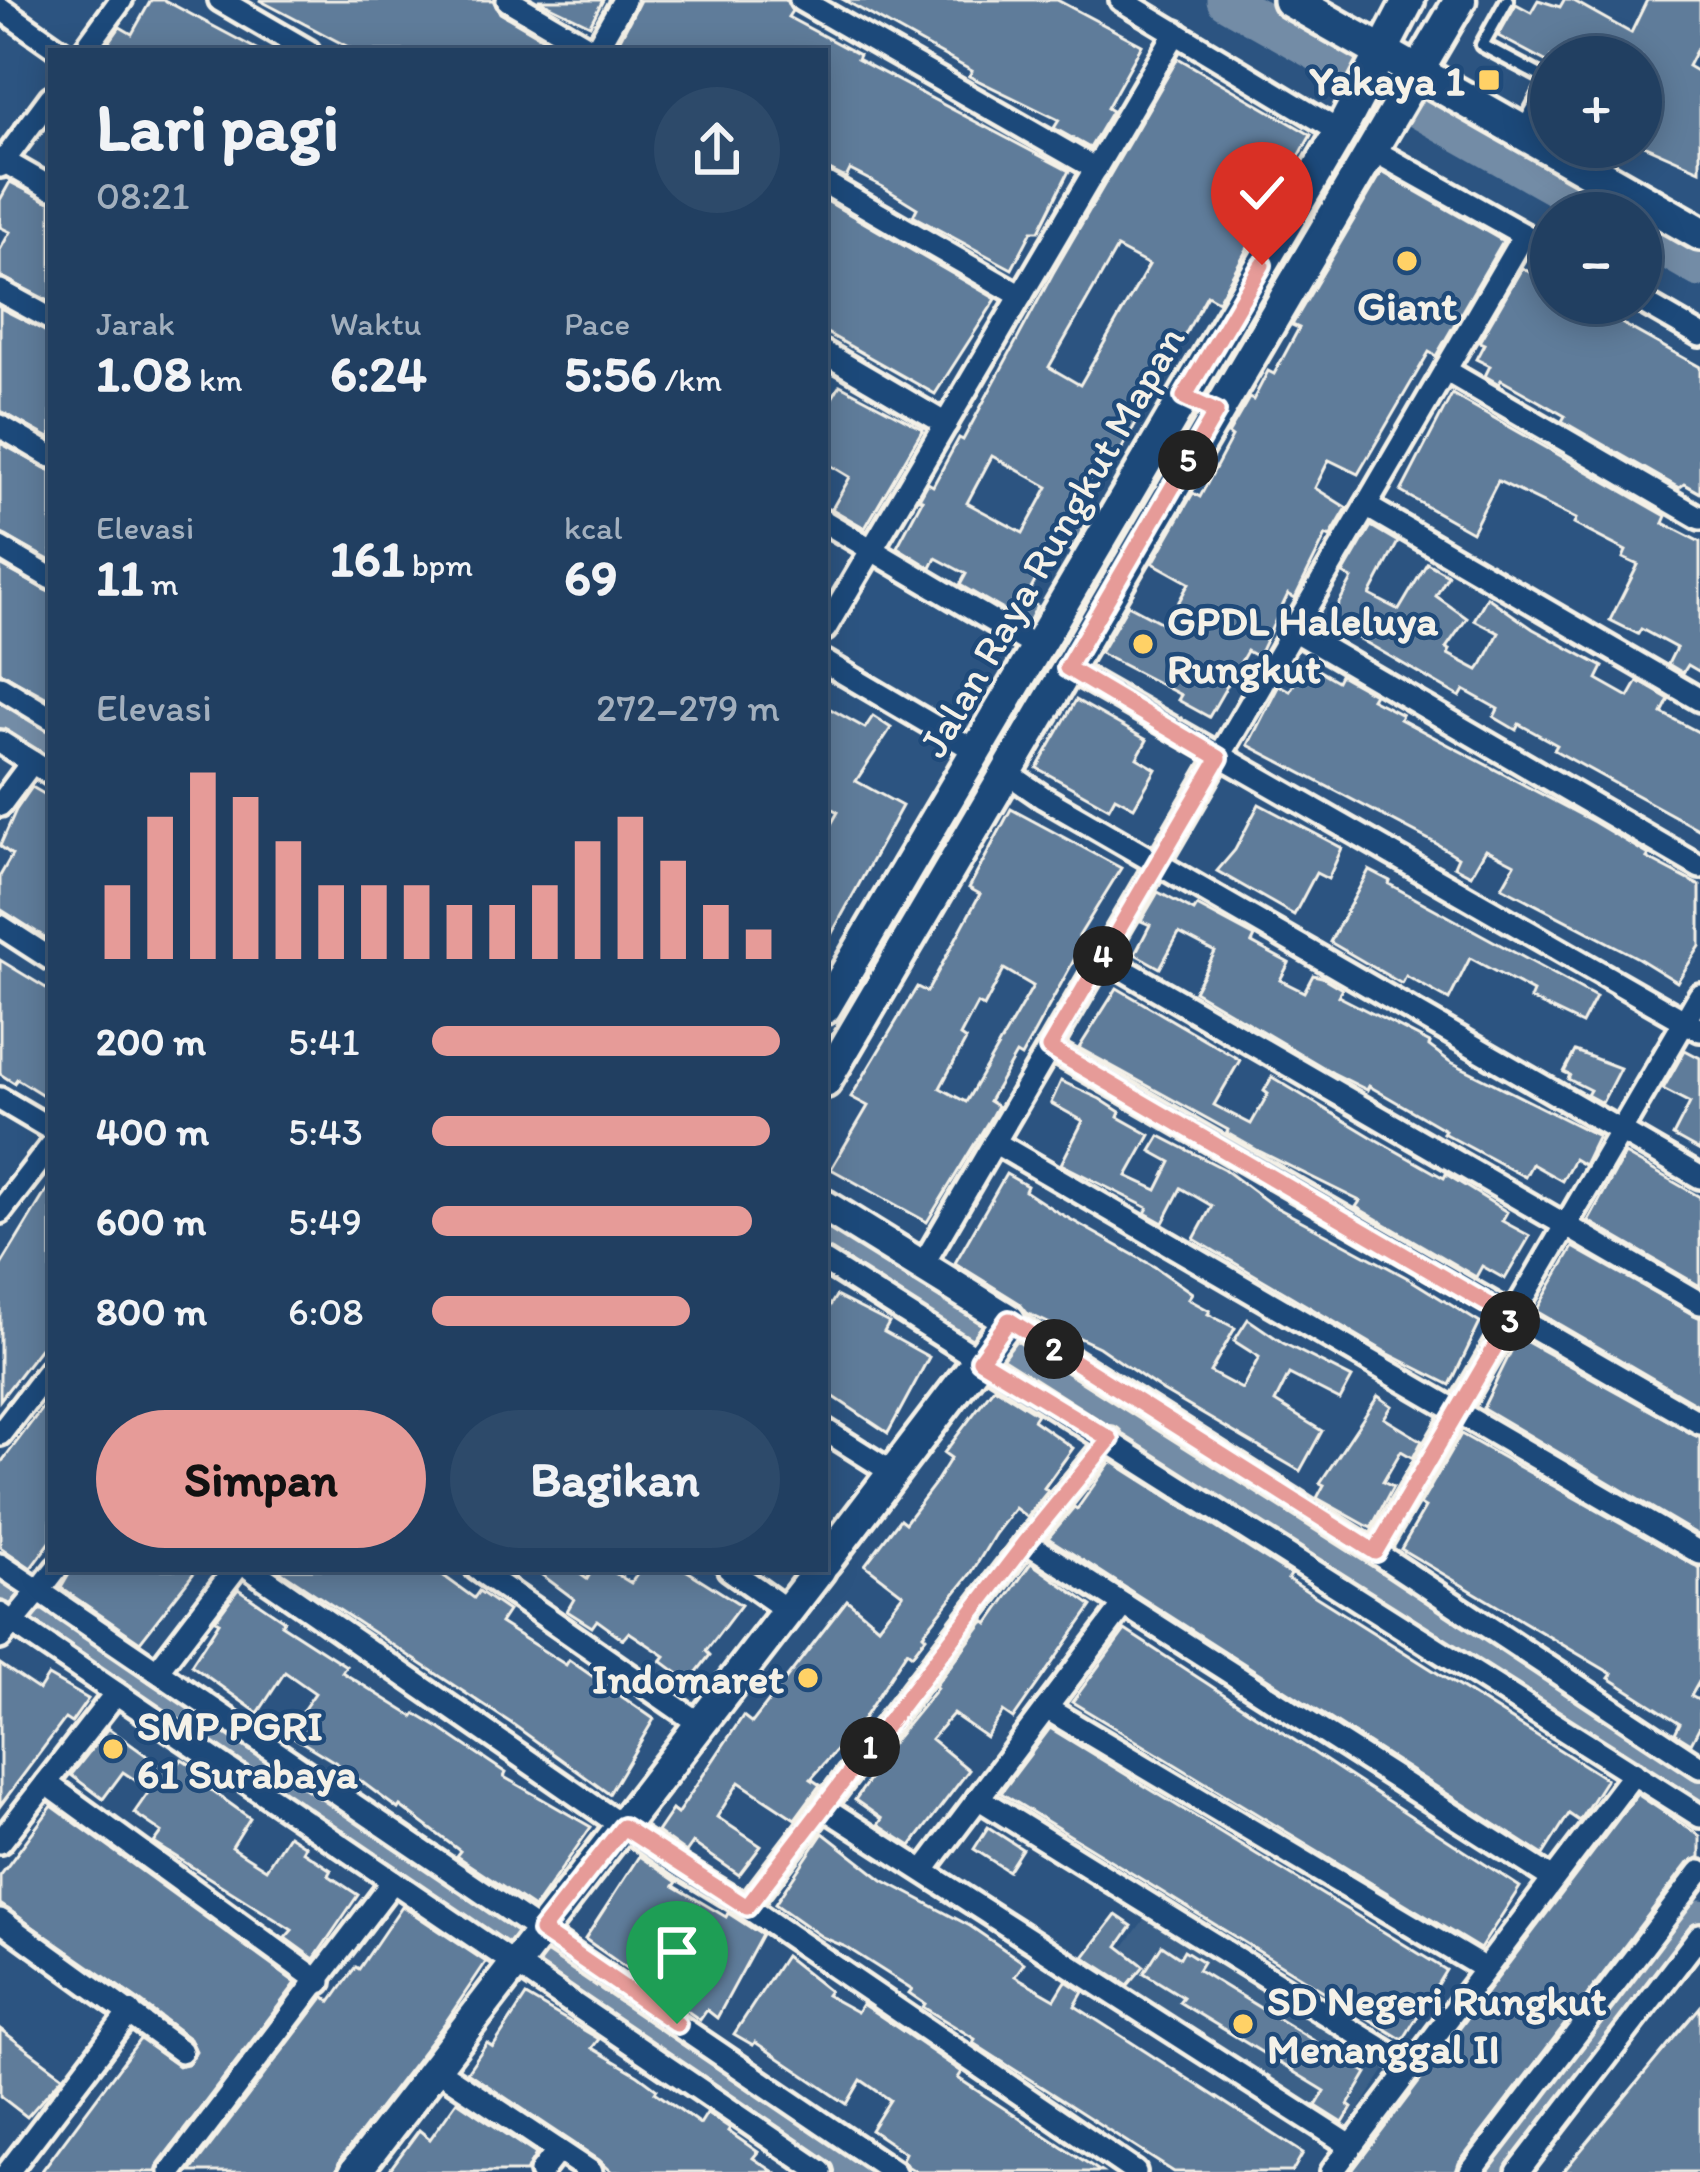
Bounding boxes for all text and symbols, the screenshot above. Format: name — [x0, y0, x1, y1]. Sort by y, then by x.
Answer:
map controls — [1530, 36, 1662, 324]
button: + — [1530, 36, 1662, 168]
place label: Yakaya 1 — [1309, 55, 1465, 106]
marker: Yakaya 1 — [1476, 67, 1502, 93]
text: Lari pagi — [96, 87, 339, 167]
button: share — [654, 87, 780, 213]
pin — [1211, 142, 1313, 265]
icon: check — [1229, 160, 1295, 226]
text: 08:21 — [96, 172, 190, 219]
button: − — [1530, 192, 1662, 324]
marker: Giant — [1394, 248, 1420, 274]
place label: Giant — [1357, 280, 1457, 331]
text: Jarak — [96, 304, 175, 343]
text: Waktu — [330, 304, 422, 343]
text: Pace — [564, 304, 630, 343]
street label: Jalan Raya Rungkut Mapan — [907, 317, 1196, 766]
text: 1.08 — [96, 343, 192, 404]
text: 6:24 — [330, 343, 427, 404]
text: 5:56 — [564, 343, 657, 404]
text: km — [192, 360, 243, 399]
text: /km — [657, 360, 722, 399]
pin: 5 — [1158, 430, 1218, 490]
text: 5 — [1179, 440, 1197, 479]
text: Elevasi — [96, 508, 194, 547]
text: kcal — [564, 508, 623, 547]
text: 161 — [330, 528, 404, 589]
text: bpm — [404, 545, 473, 584]
text: 11 — [96, 547, 143, 608]
text: 69 — [564, 547, 618, 608]
text: m — [143, 564, 179, 603]
place label: GPDL Haleluya Rungkut — [1167, 595, 1438, 694]
marker: GPDL Haleluya Rungkut — [1130, 631, 1156, 657]
text: Elevasi — [96, 684, 212, 731]
text: 272–279 m — [596, 684, 780, 731]
pin: 4 — [1073, 926, 1133, 986]
text: 4 — [1093, 936, 1113, 975]
text: 200 m — [96, 1018, 206, 1065]
text: 5:41 — [288, 1018, 360, 1065]
text: 400 m — [96, 1108, 209, 1155]
text: 5:43 — [288, 1108, 363, 1155]
text: 600 m — [96, 1198, 206, 1245]
text: 5:49 — [288, 1198, 362, 1245]
text: 800 m — [96, 1288, 207, 1335]
text: 6:08 — [288, 1288, 364, 1335]
pin: 3 — [1480, 1291, 1540, 1351]
text: 3 — [1501, 1301, 1519, 1340]
pin: 2 — [1024, 1319, 1084, 1379]
text: 2 — [1045, 1329, 1063, 1368]
button: Simpan — [96, 1410, 426, 1548]
button: Bagikan — [450, 1410, 780, 1548]
place label: Indomaret — [592, 1653, 784, 1704]
marker: Indomaret — [795, 1665, 821, 1691]
place label: SMP PGRI 61 Surabaya — [137, 1700, 358, 1799]
pin: 1 — [840, 1717, 900, 1777]
text: 1 — [862, 1727, 878, 1766]
marker: SMP PGRI 61 Surabaya — [100, 1736, 126, 1762]
pin — [626, 1901, 728, 2024]
icon: arrive — [644, 1919, 710, 1985]
place label: SD Negeri Rungkut Menanggal II — [1267, 1975, 1607, 2074]
marker: SD Negeri Rungkut Menanggal II — [1230, 2011, 1256, 2037]

